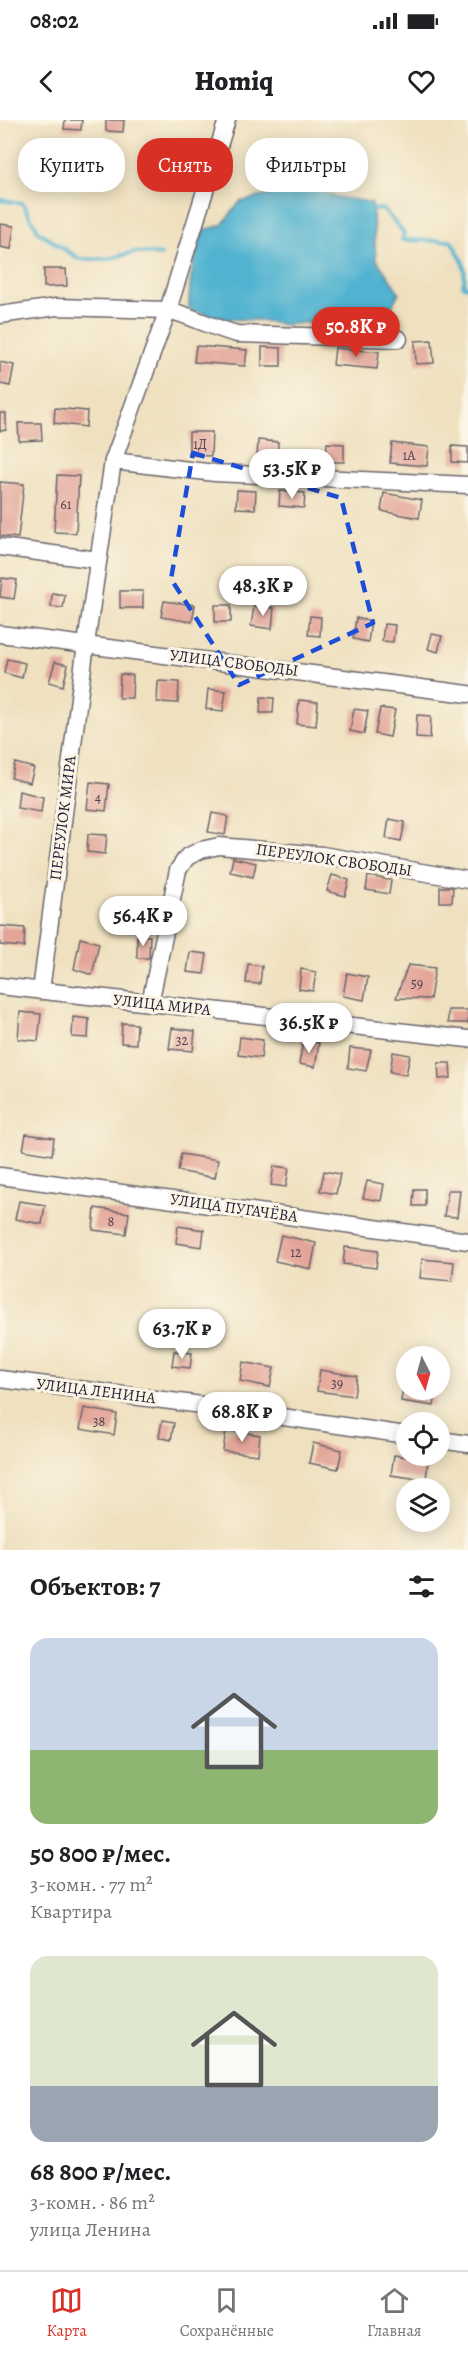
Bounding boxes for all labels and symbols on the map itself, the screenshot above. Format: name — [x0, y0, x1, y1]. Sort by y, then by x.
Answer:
pin: 50.8K ₽ — [301, 307, 411, 358]
house number: 1Д — [193, 435, 207, 454]
house number: 1А — [403, 446, 416, 465]
pin: 53.5K ₽ — [237, 449, 347, 500]
house number: 61 — [60, 495, 72, 514]
pin: 48.3K ₽ — [208, 566, 318, 617]
street label: УЛИЦА СВОБОДЫ — [168, 644, 300, 682]
street label: ПЕРЕУЛОК МИРА — [44, 754, 82, 882]
house number: 4 — [95, 788, 101, 807]
street label: ПЕРЕУЛОК СВОБОДЫ — [255, 838, 413, 882]
pin: 56.4K ₽ — [88, 896, 198, 947]
house number: 59 — [411, 974, 423, 993]
street label: УЛИЦА МИРА — [112, 989, 213, 1021]
pin: 36.5K ₽ — [254, 1003, 364, 1054]
house number: 32 — [176, 1031, 189, 1050]
street label: УЛИЦА ПУГАЧЁВА — [169, 1188, 300, 1228]
house number: 8 — [108, 1212, 115, 1231]
house number: 12 — [290, 1243, 302, 1262]
pin: 63.7K ₽ — [127, 1309, 237, 1360]
north arrow — [396, 1346, 450, 1400]
street label: УЛИЦА ЛЕНИНА — [35, 1373, 158, 1409]
house number: 39 — [331, 1374, 343, 1393]
pin: 68.8K ₽ — [187, 1392, 297, 1443]
house number: 38 — [93, 1412, 106, 1431]

